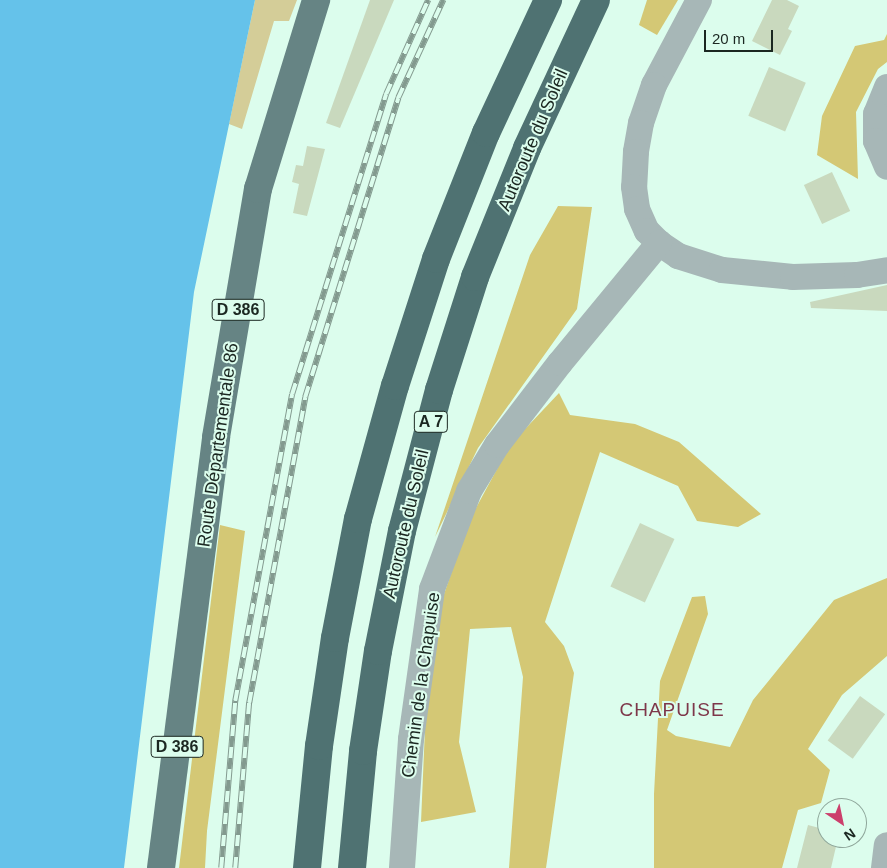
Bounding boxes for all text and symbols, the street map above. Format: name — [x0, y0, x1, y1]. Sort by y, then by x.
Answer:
scale bar — [707, 20, 776, 52]
text: 20 m — [712, 30, 745, 47]
street label: Autoroute du Soleil — [493, 66, 573, 214]
road number: D 386 — [210, 296, 266, 324]
street label: Route Départementale 86 — [193, 341, 243, 549]
road number: A 7 — [414, 408, 448, 436]
street label: Autoroute du Soleil — [378, 447, 434, 601]
street label: Chemin de la Chapuise — [397, 591, 445, 779]
district label: CHAPUISE — [618, 699, 726, 721]
road number: D 386 — [150, 734, 204, 760]
north arrow — [817, 798, 867, 848]
text: N — [841, 825, 858, 844]

